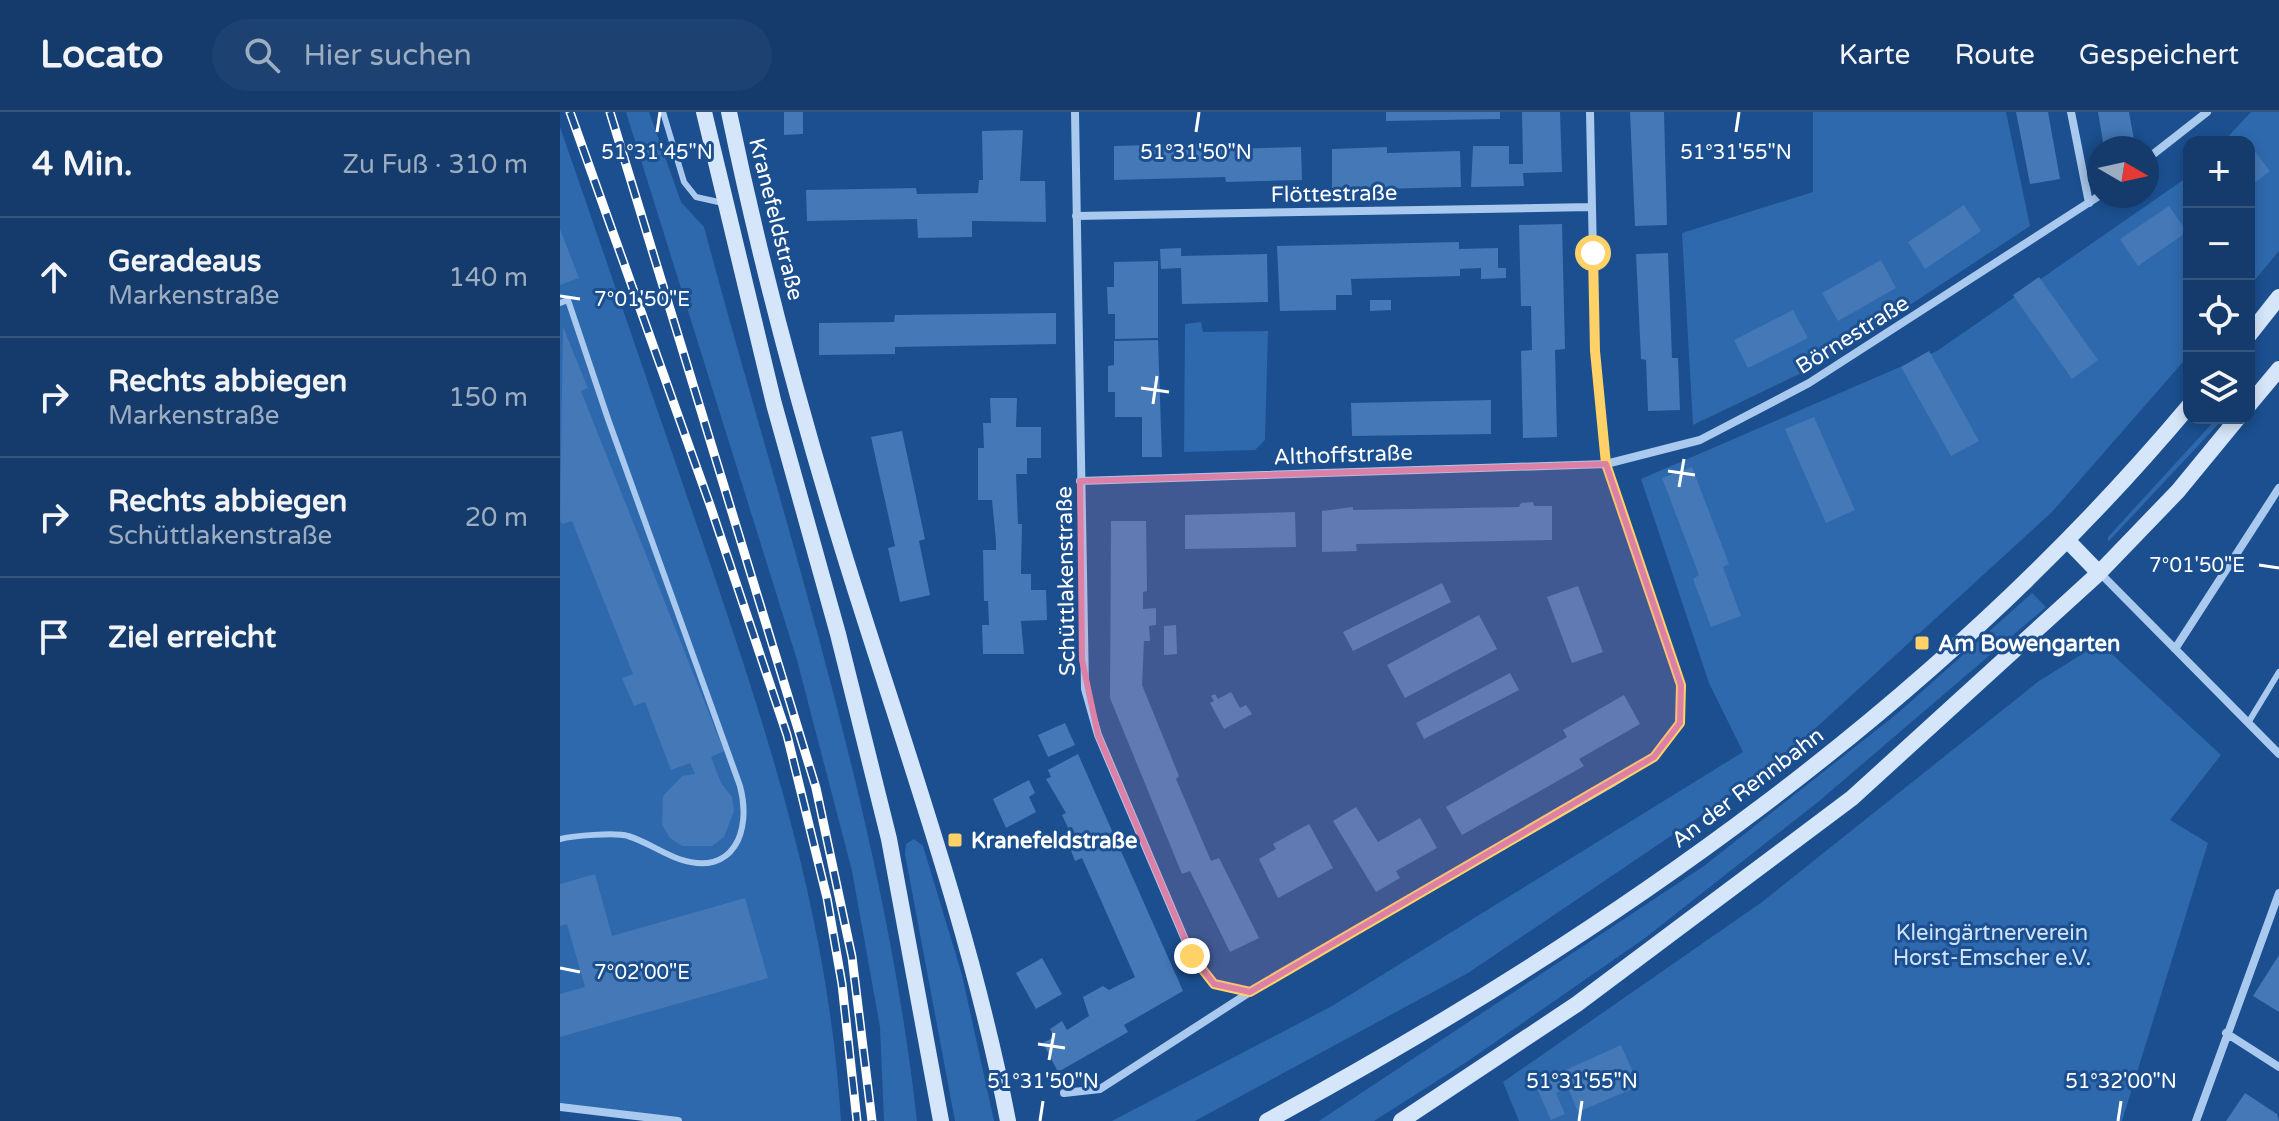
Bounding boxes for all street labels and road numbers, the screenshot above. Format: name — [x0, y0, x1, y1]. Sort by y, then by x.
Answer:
street label: Kranefeldstraße — [743, 135, 809, 303]
street label: Flöttestraße — [1271, 180, 1398, 208]
street label: Börnestraße — [1791, 290, 1914, 380]
street label: Althoffstraße — [1273, 440, 1413, 470]
street label: Schüttlakenstraße — [1051, 486, 1081, 676]
street label: An der Rennbahn — [1666, 722, 1829, 854]

